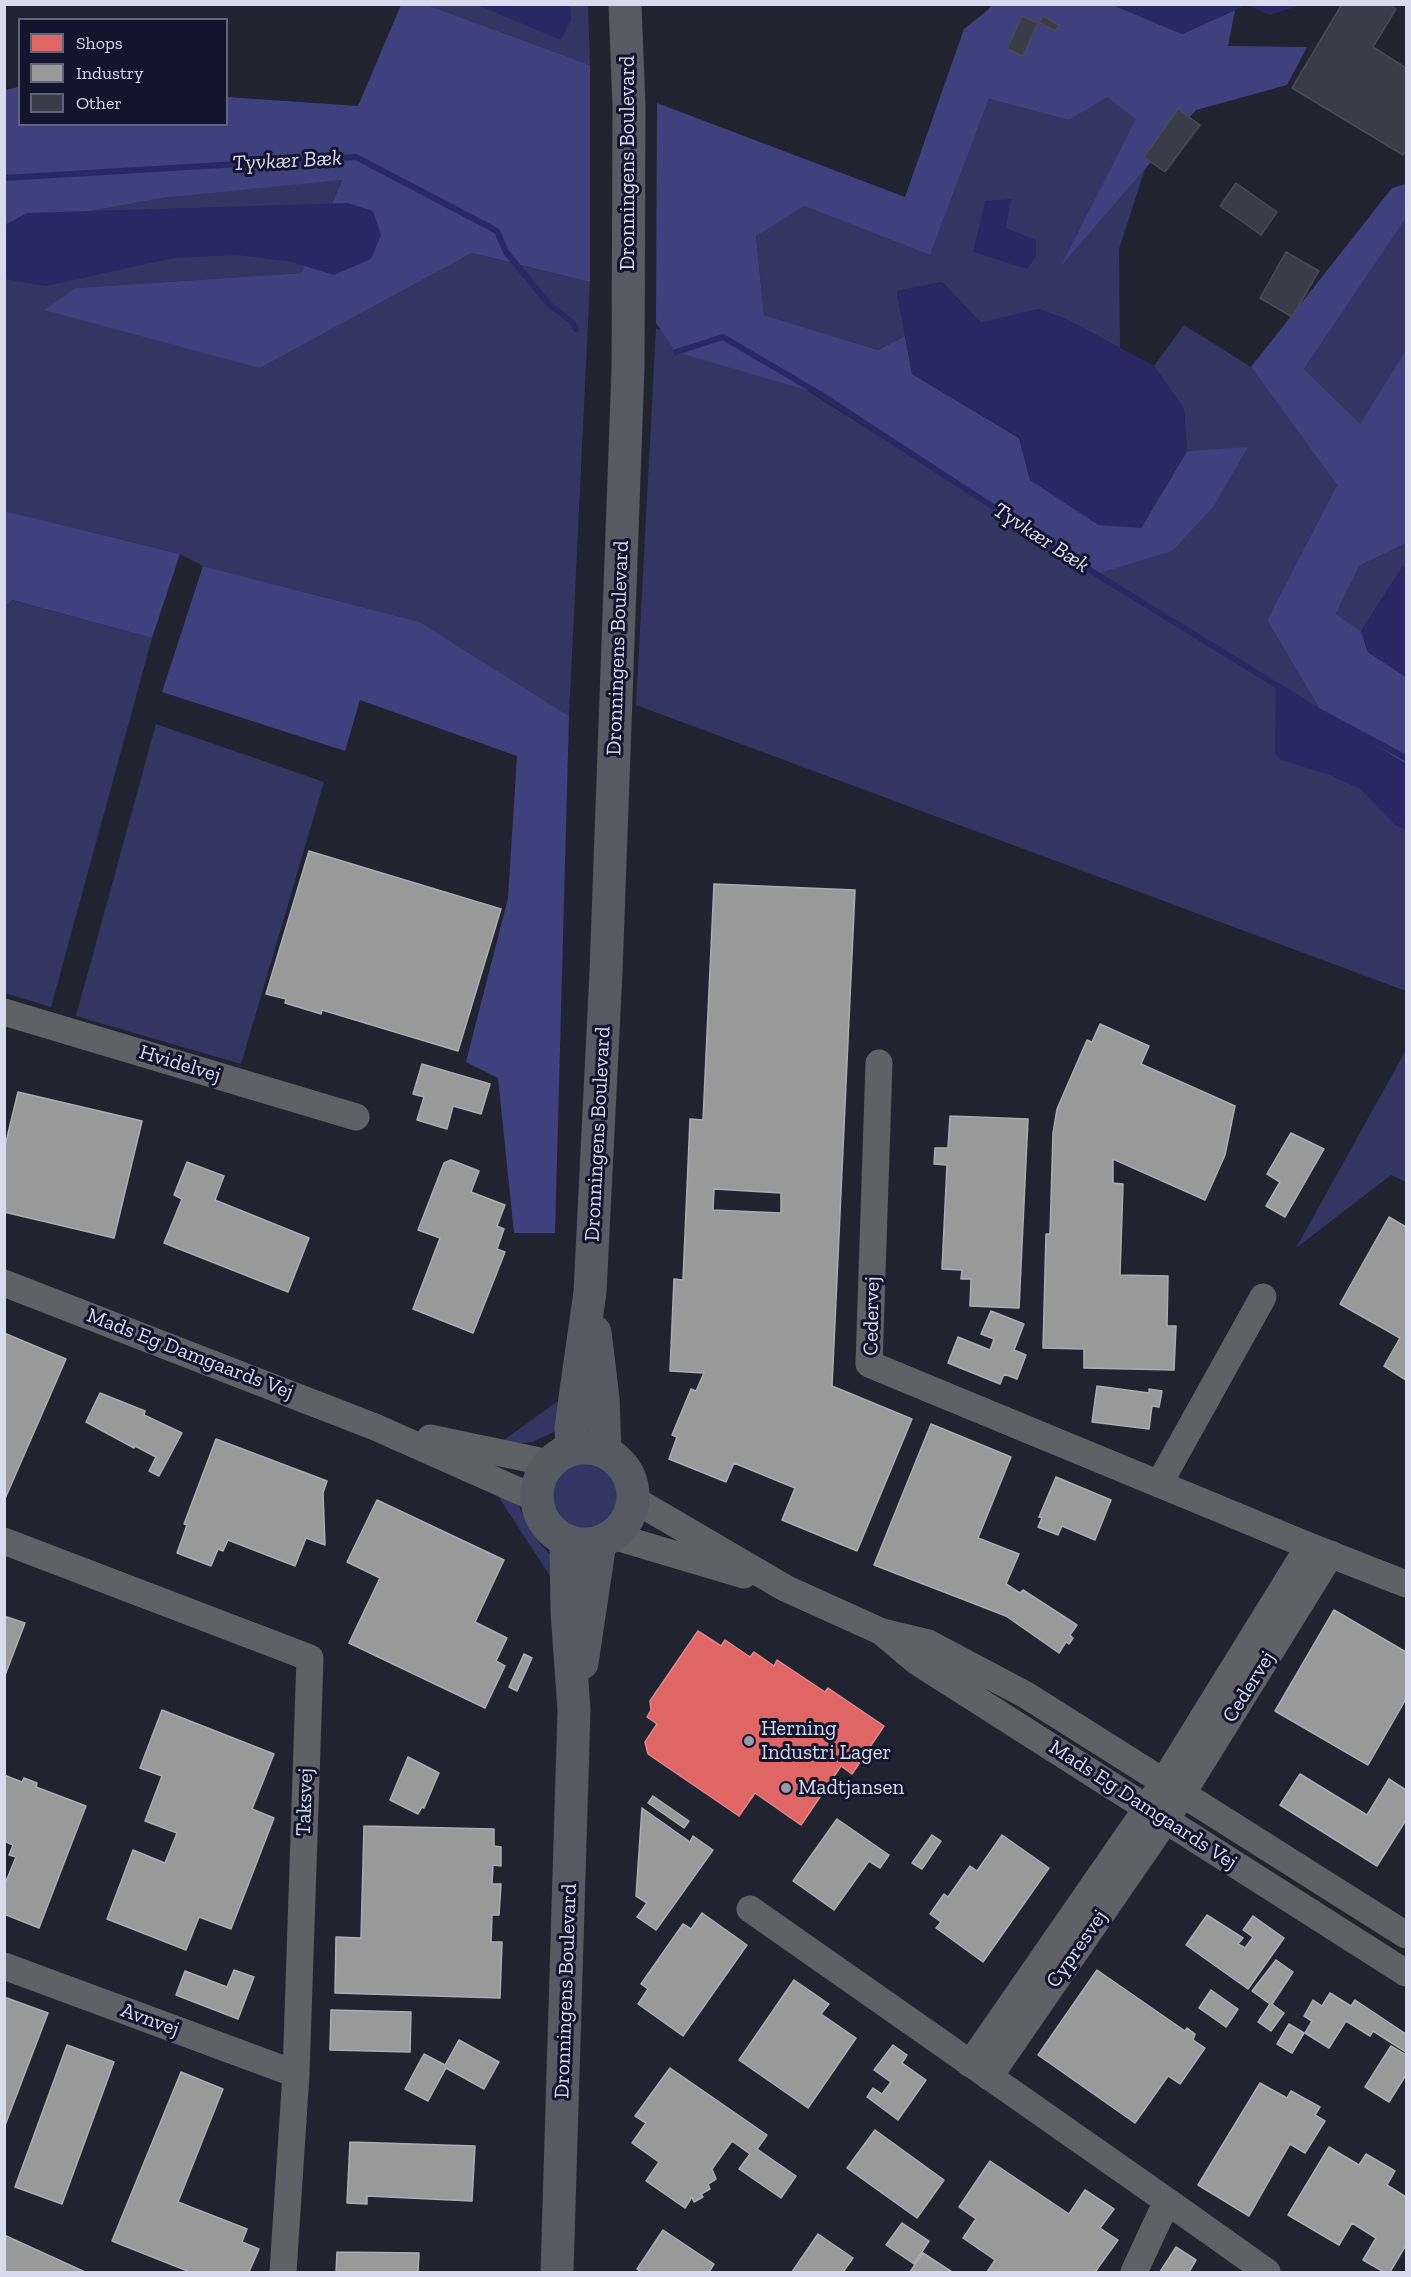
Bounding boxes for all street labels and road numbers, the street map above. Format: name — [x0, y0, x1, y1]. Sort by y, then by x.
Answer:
street label: Dronningens Boulevard — [615, 55, 641, 271]
street label: Dronningens Boulevard — [602, 540, 634, 756]
street label: Dronningens Boulevard — [580, 1026, 616, 1242]
street label: Hvidelvej — [136, 1040, 224, 1088]
street label: Cedervej — [859, 1276, 885, 1356]
street label: Mads Eg Damgaards Vej — [83, 1303, 297, 1405]
street label: Cedervej — [1217, 1647, 1281, 1727]
street label: Mads Eg Damgaards Vej — [1044, 1735, 1242, 1875]
street label: Taksvej — [291, 1767, 319, 1837]
street label: Dronningens Boulevard — [550, 1883, 582, 2099]
street label: Cypresvej — [1041, 1905, 1113, 1993]
street label: Avnvej — [117, 1998, 183, 2042]

